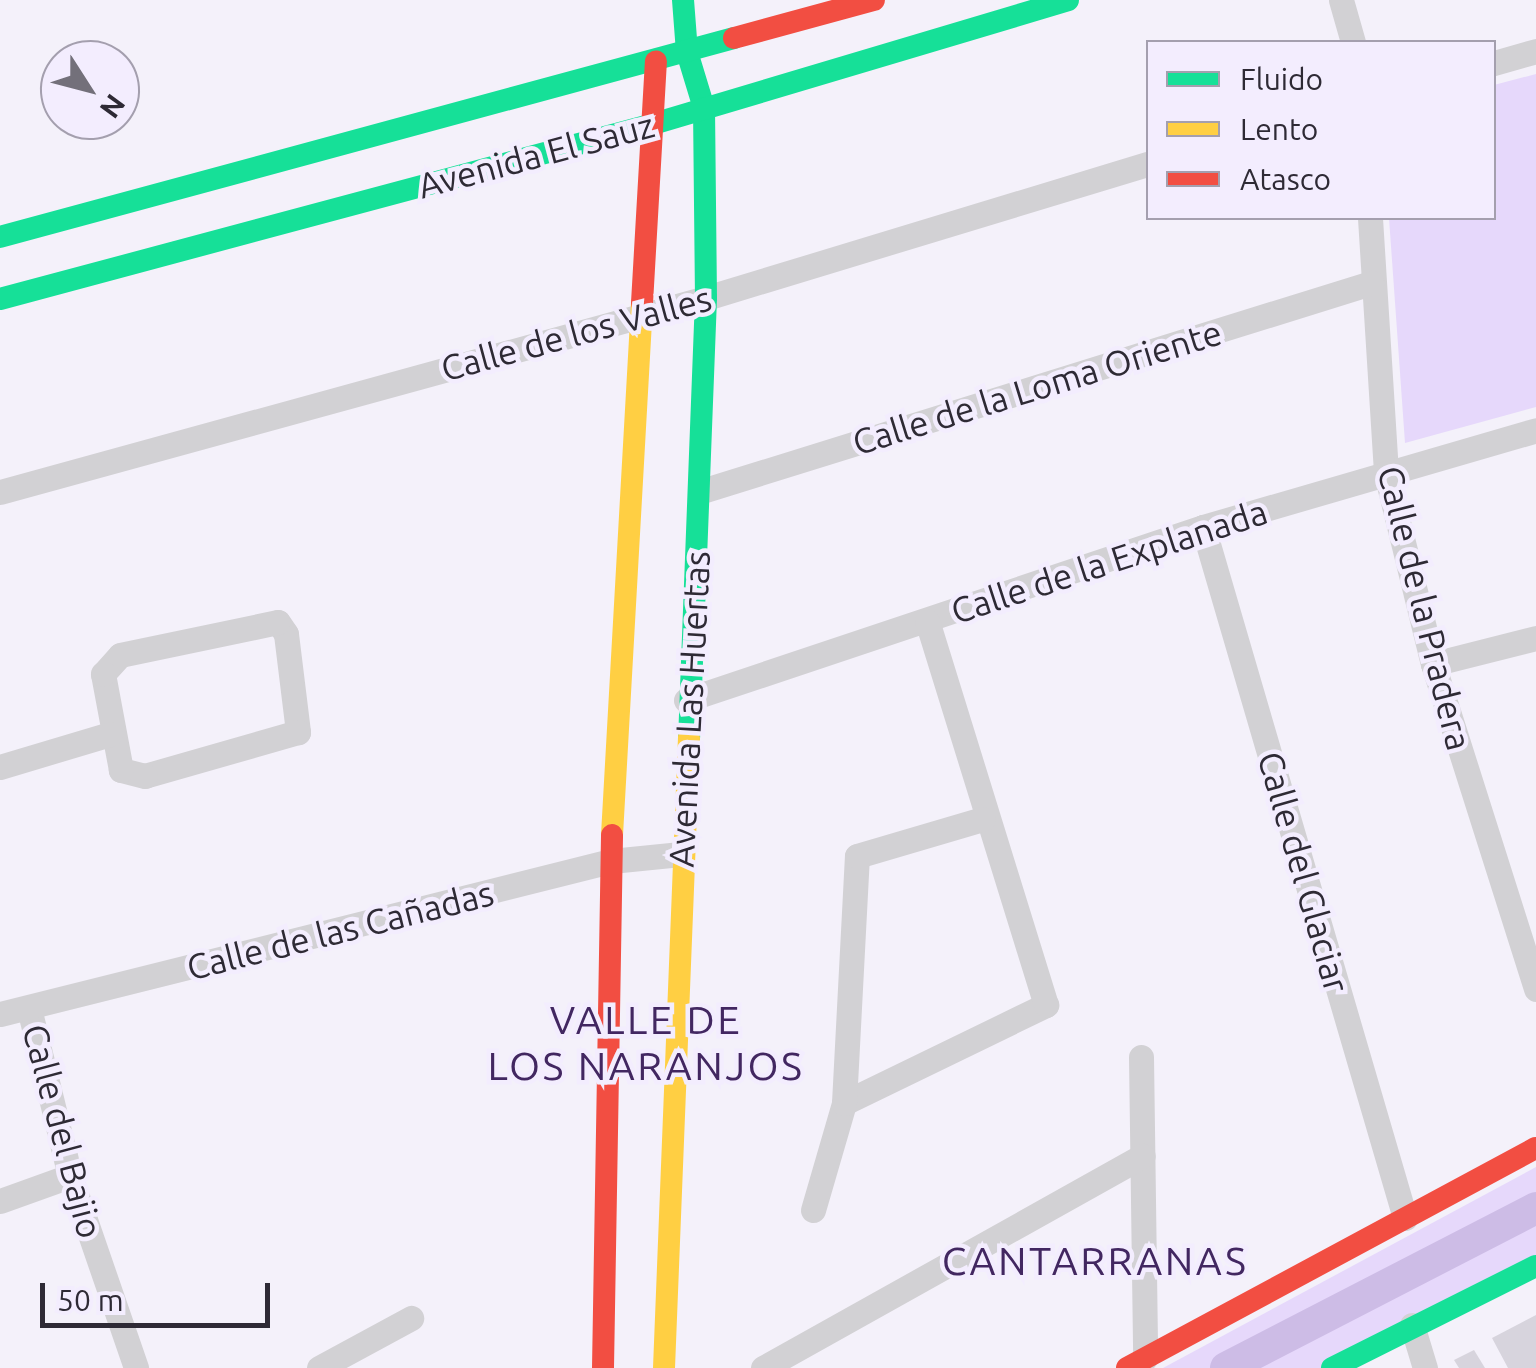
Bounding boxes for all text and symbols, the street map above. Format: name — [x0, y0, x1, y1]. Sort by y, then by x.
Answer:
north arrow — [40, 40, 140, 140]
legend — [1146, 40, 1496, 220]
text: Fluido — [1240, 62, 1323, 96]
text: N — [94, 89, 132, 124]
street label: Avenida El Sauz — [413, 103, 659, 207]
text: Lento — [1240, 112, 1318, 146]
text: Atasco — [1240, 162, 1331, 196]
street label: Calle de los Valles — [436, 277, 716, 389]
street label: Calle de la Loma Oriente — [847, 311, 1227, 463]
street label: Calle de la Pradera — [1369, 462, 1481, 754]
street label: Calle de la Explanada — [946, 490, 1272, 632]
street label: Avenida Las Huertas — [660, 550, 718, 868]
street label: Calle del Glaciar — [1250, 747, 1358, 997]
street label: Calle de las Cañadas — [182, 872, 498, 988]
district label: VALLE DE LOS NARANJOS — [487, 996, 805, 1090]
street label: Calle del Bajio — [14, 1019, 112, 1243]
district label: CANTARRANAS — [942, 1237, 1248, 1285]
scale bar — [45, 1263, 275, 1325]
text: 50 m — [57, 1283, 124, 1317]

